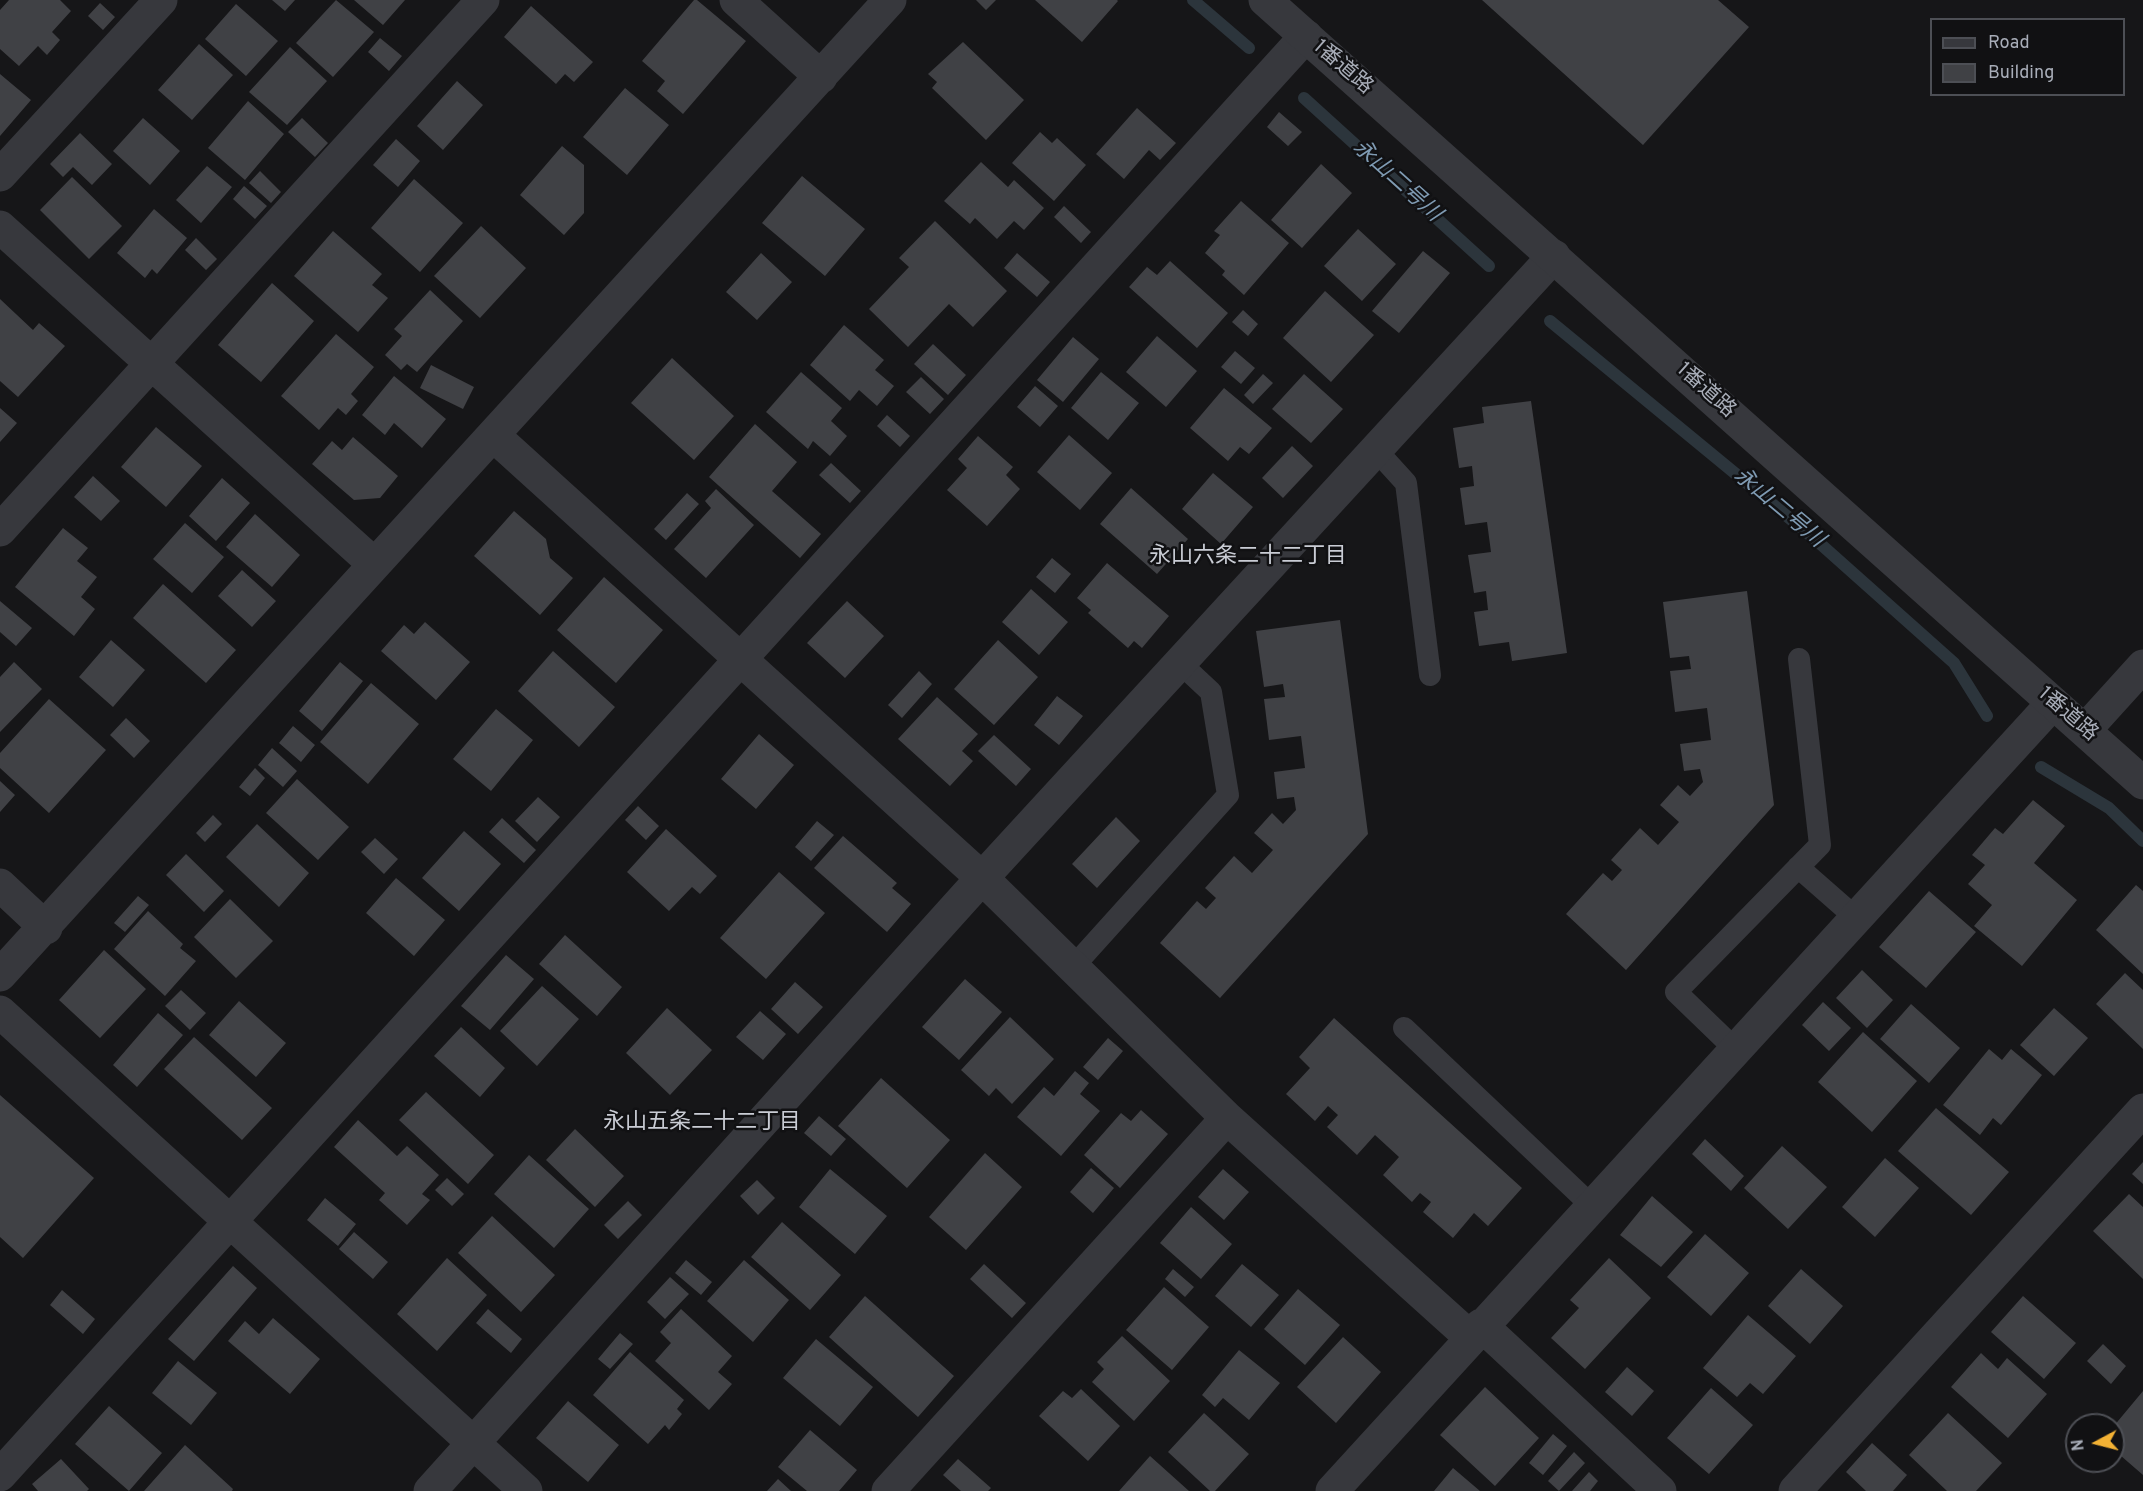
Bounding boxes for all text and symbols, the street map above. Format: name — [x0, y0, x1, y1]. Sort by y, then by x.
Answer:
legend — [1930, 18, 2125, 96]
text: Road — [1988, 32, 2030, 55]
street label: 1番道路 — [1307, 35, 1377, 101]
text: Building — [1988, 62, 2054, 85]
water label: 永山二号川 — [1346, 135, 1446, 229]
street label: 1番道路 — [1670, 358, 1740, 424]
water label: 永山二号川 — [1727, 464, 1829, 554]
district label: 永山六条二十二丁目 — [1149, 545, 1347, 571]
street label: 1番道路 — [2032, 682, 2102, 748]
district label: 永山五条二十二丁目 — [603, 1111, 801, 1137]
north arrow — [2065, 1413, 2125, 1473]
text: N — [2068, 1438, 2090, 1452]

